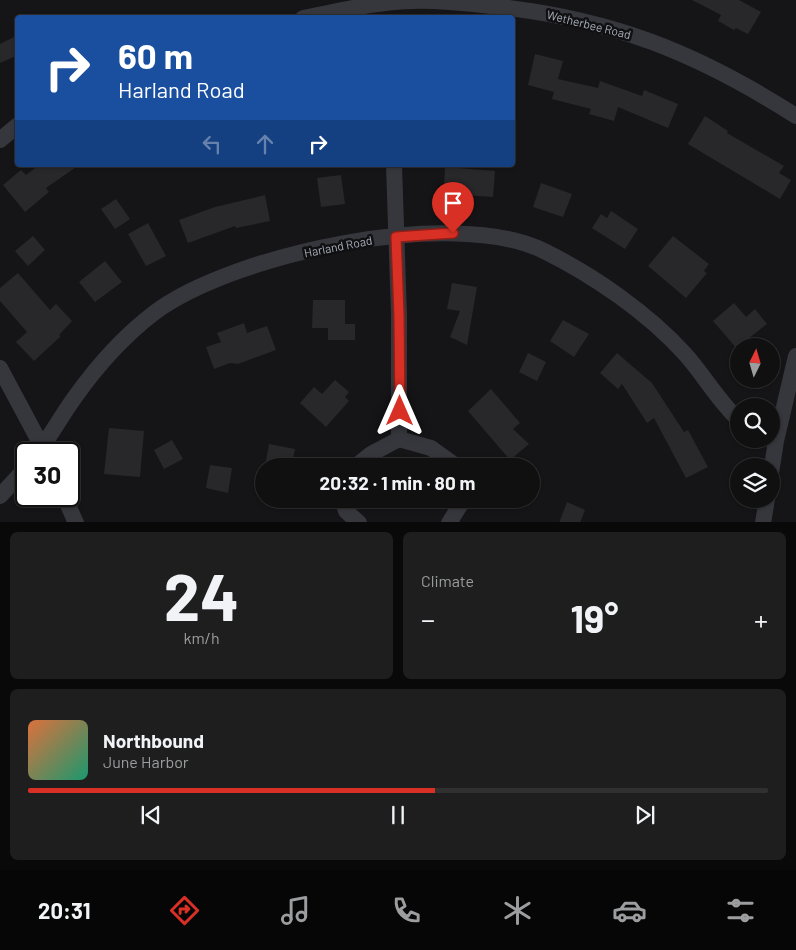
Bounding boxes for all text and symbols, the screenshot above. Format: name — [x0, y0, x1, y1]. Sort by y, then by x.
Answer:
street label: Wetherbee Road — [546, 7, 632, 41]
text: 60 m — [118, 34, 193, 76]
icon: right — [35, 35, 100, 100]
text: Harland Road — [118, 76, 245, 102]
icon: left — [198, 130, 226, 158]
icon: ahead — [251, 130, 279, 158]
icon: right — [304, 130, 332, 158]
pin — [432, 182, 474, 233]
icon: arrive — [439, 189, 467, 217]
street label: Harland Road — [303, 233, 373, 259]
north arrow — [730, 338, 780, 388]
map controls — [730, 338, 780, 508]
position arrow — [373, 384, 425, 436]
button: search — [730, 398, 780, 448]
speed limit sign: 30 — [15, 442, 80, 507]
button: layers — [730, 458, 780, 508]
text: 20:32 · 1 min · 80 m — [320, 471, 475, 494]
text: 24 — [164, 556, 239, 634]
text: Climate — [421, 571, 474, 590]
text: 19° — [571, 595, 618, 641]
text: − — [421, 602, 435, 636]
text: + — [754, 602, 768, 636]
text: km/h — [183, 628, 220, 647]
text: Northbound — [103, 729, 204, 752]
text: June Harbor — [103, 752, 189, 771]
icon: previous — [137, 801, 165, 829]
icon: pause — [384, 801, 412, 829]
icon: next — [631, 801, 659, 829]
icon: directions — [167, 893, 202, 928]
icon: music — [278, 893, 313, 928]
icon: phone — [389, 893, 424, 928]
icon: climate — [500, 893, 535, 928]
icon: car — [612, 893, 647, 928]
icon: filters — [723, 893, 758, 928]
text: 20:31 — [38, 897, 91, 923]

